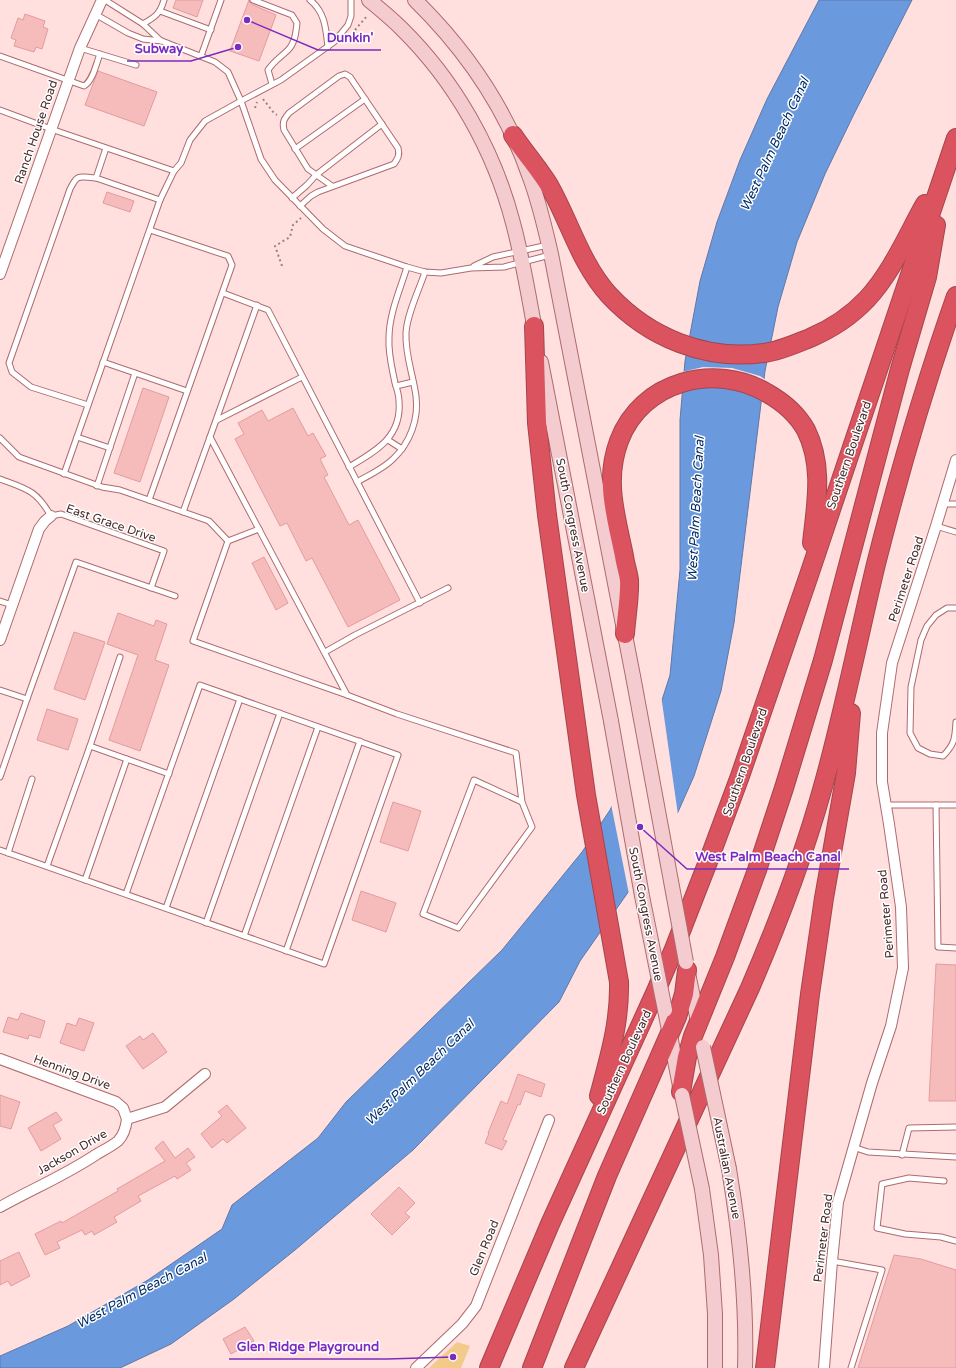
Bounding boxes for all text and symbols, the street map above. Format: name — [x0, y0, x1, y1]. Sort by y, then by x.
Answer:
callout: Dunkin' — [318, 25, 381, 50]
text: Dunkin' — [327, 30, 373, 46]
callout: Subway — [127, 36, 191, 61]
text: Subway — [135, 41, 183, 57]
water label: West Palm Beach Canal — [737, 74, 814, 214]
street label: Ranch House Road — [12, 78, 60, 186]
street label: Southern Boulevard — [824, 399, 874, 511]
water label: West Palm Beach Canal — [684, 434, 708, 582]
street label: South Congress Avenue — [553, 457, 593, 593]
street label: East Grace Drive — [64, 501, 158, 545]
street label: Perimeter Road — [886, 534, 926, 624]
street label: Southern Boulevard — [720, 706, 770, 818]
callout: West Palm Beach Canal — [687, 844, 849, 869]
street label: South Congress Avenue — [626, 846, 666, 982]
text: West Palm Beach Canal — [695, 849, 841, 865]
street label: Perimeter Road — [875, 869, 897, 959]
street label: Southern Boulevard — [594, 1008, 654, 1116]
water label: West Palm Beach Canal — [362, 1015, 479, 1129]
street label: Henning Drive — [32, 1052, 113, 1092]
street label: Australian Avenue — [710, 1116, 744, 1220]
street label: Jackson Drive — [35, 1126, 110, 1178]
street label: Perimeter Road — [811, 1193, 835, 1283]
street label: Glen Road — [466, 1218, 502, 1278]
water label: West Palm Beach Canal — [74, 1249, 211, 1332]
callout: Glen Ridge Playground — [229, 1334, 387, 1359]
text: Glen Ridge Playground — [237, 1339, 379, 1355]

